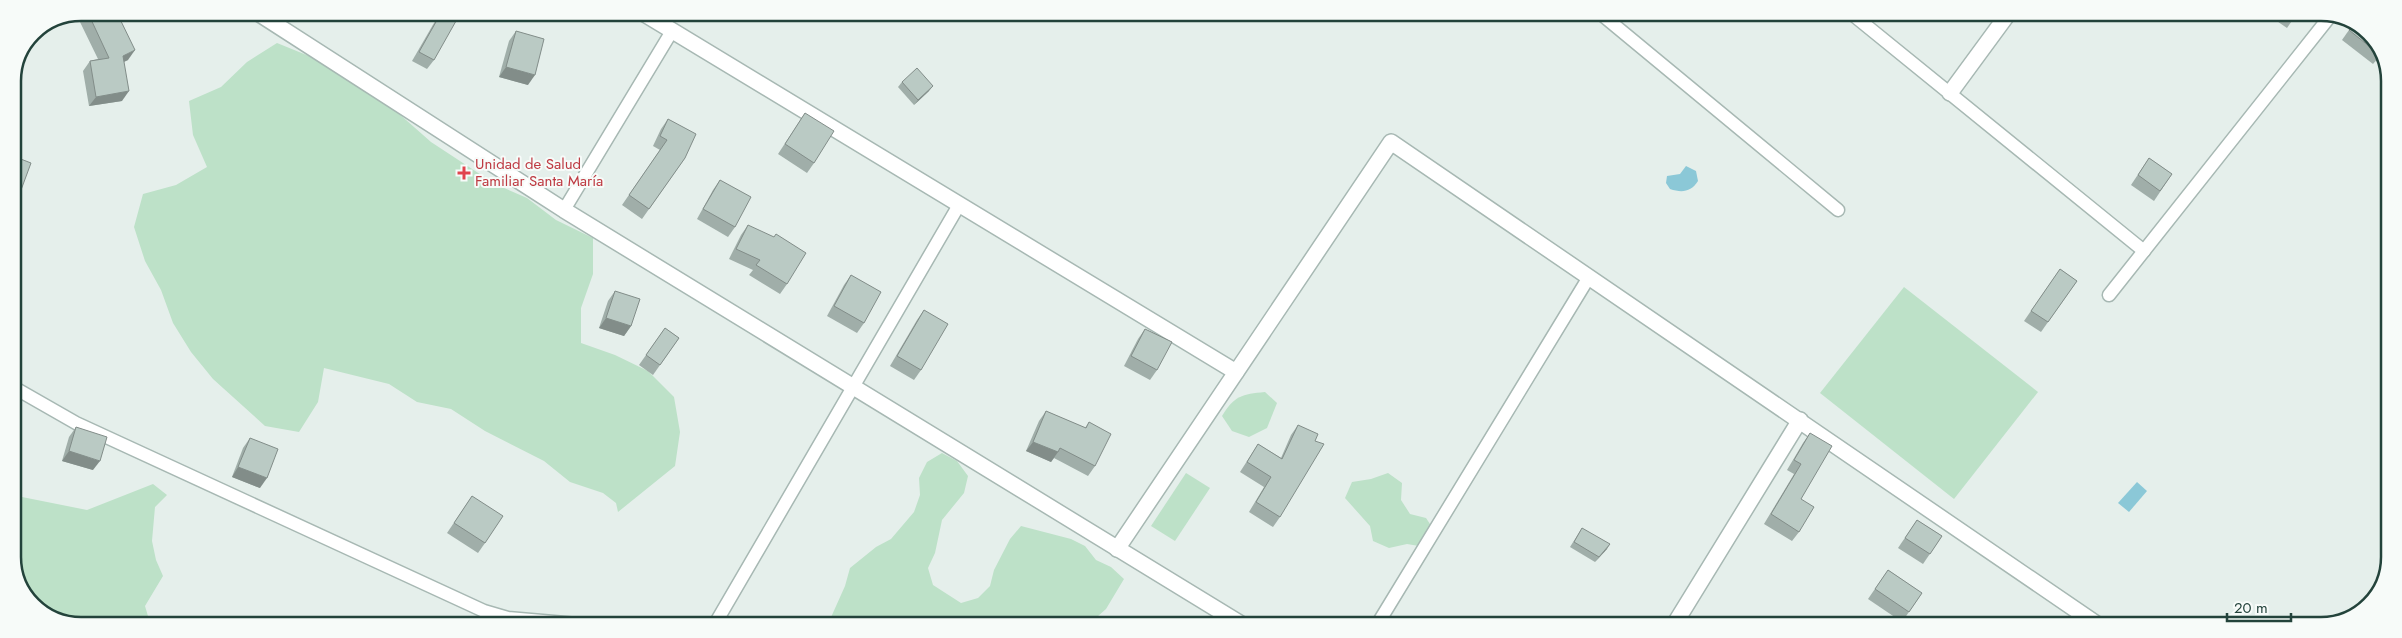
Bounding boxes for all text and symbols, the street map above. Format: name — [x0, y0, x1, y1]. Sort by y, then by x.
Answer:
place label: Unidad de Salud Familiar Santa María — [475, 153, 603, 192]
marker: Unidad de Salud Familiar Santa María — [457, 166, 471, 180]
scale bar — [2227, 590, 2291, 622]
text: 20 m — [2234, 597, 2268, 619]

